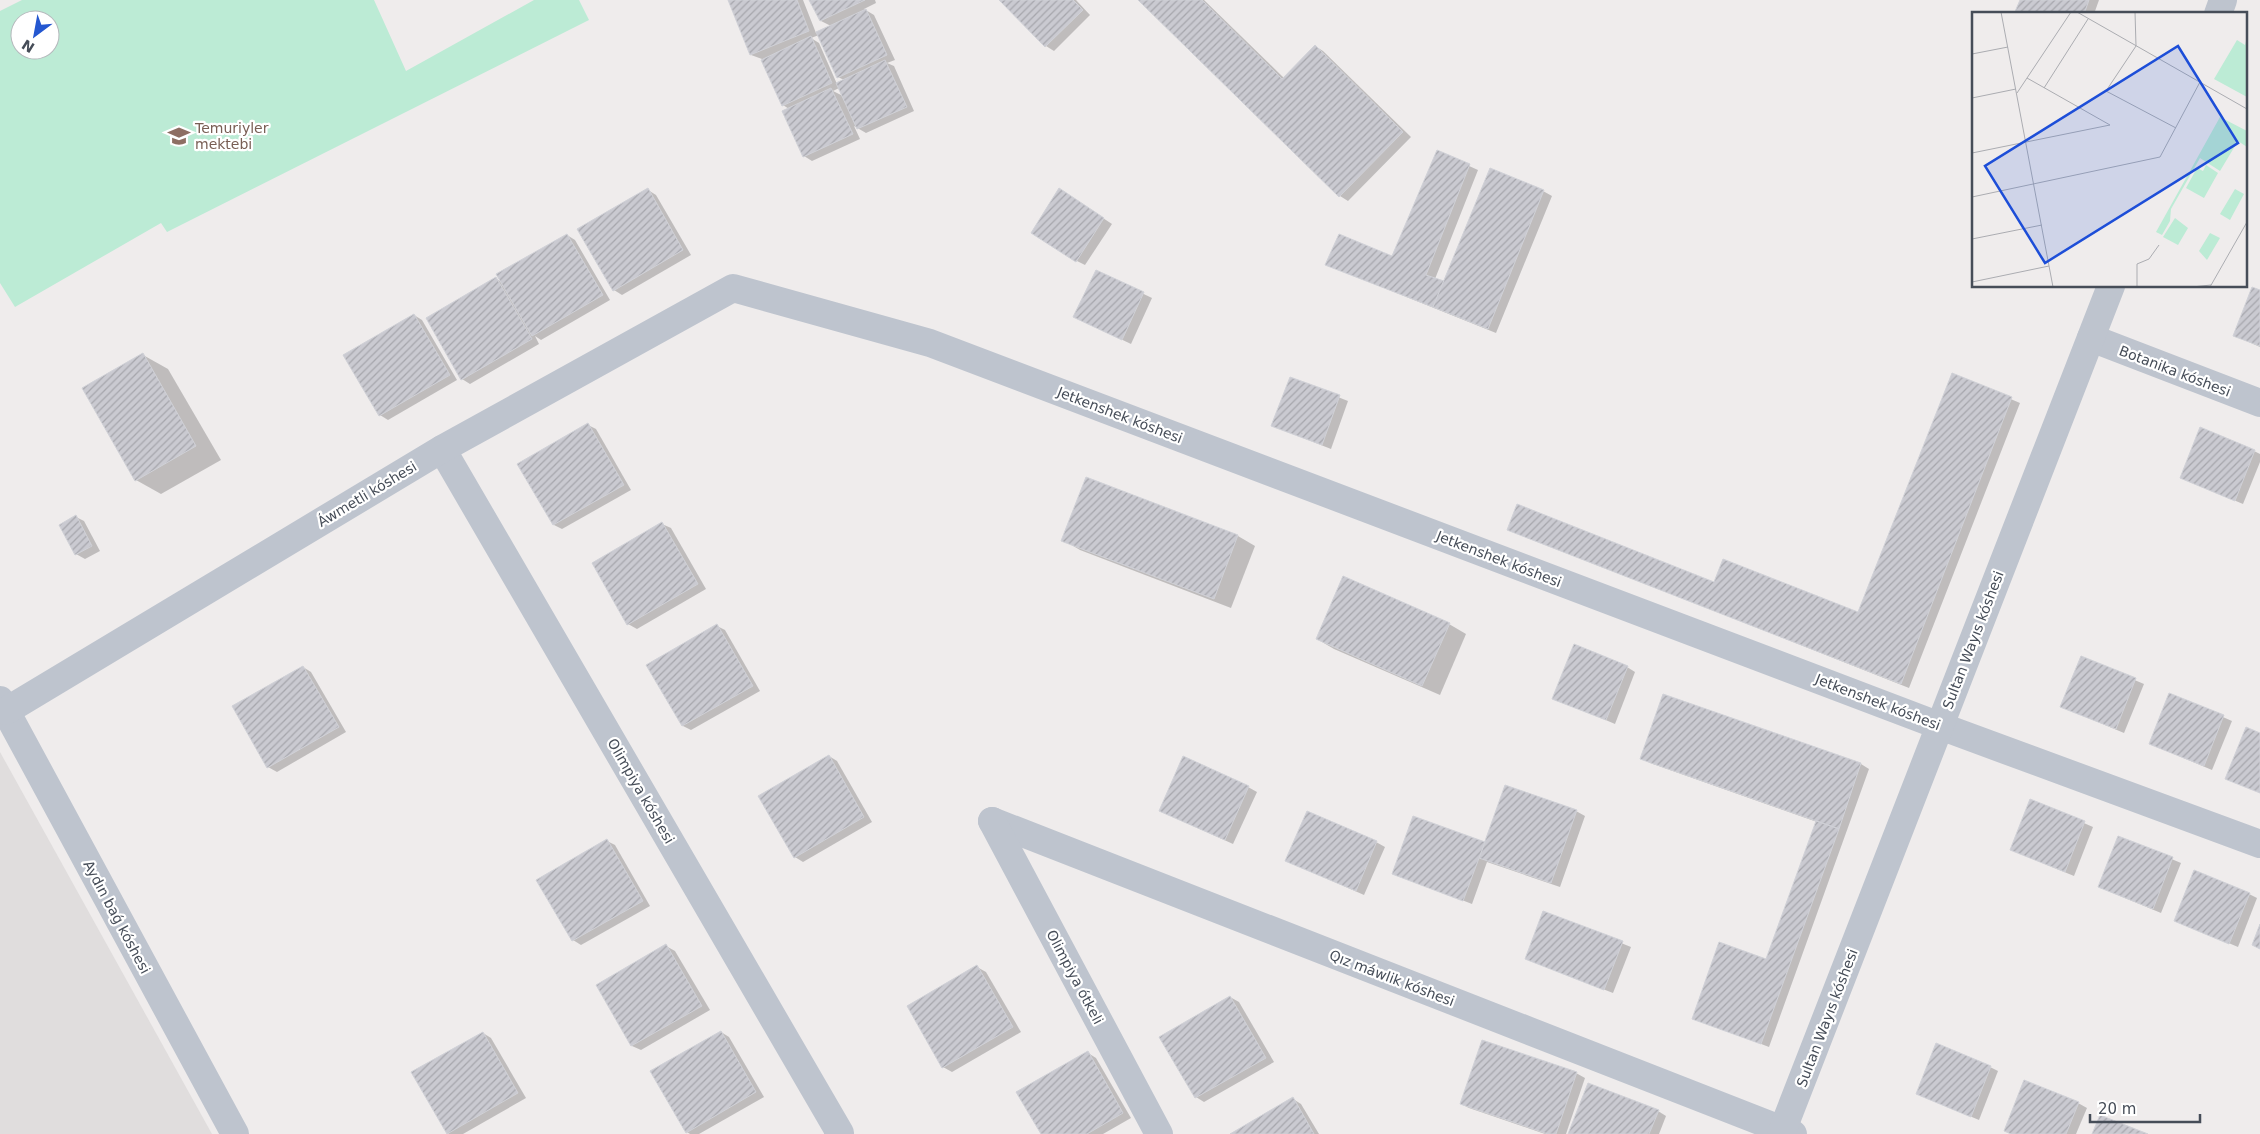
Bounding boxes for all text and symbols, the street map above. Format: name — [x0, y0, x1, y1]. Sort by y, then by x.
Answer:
north arrow — [10, 10, 60, 60]
inset map — [1972, 12, 2248, 288]
text: N — [19, 36, 37, 56]
place label: Temuriyler mektebi — [194, 120, 269, 152]
school or university icon: Temuriyler mektebi — [166, 123, 192, 149]
street label: Botanika kóshesi — [2117, 342, 2233, 400]
street label: Jetkenshek kóshesi — [1054, 383, 1185, 446]
street label: Áwmetli kóshesi — [315, 458, 419, 530]
street label: Jetkenshek kóshesi — [1433, 527, 1564, 590]
street label: Sultan Wayıs kóshesi — [1939, 569, 2007, 711]
street label: Jetkenshek kóshesi — [1812, 670, 1943, 733]
street label: Olimpiya kóshesi — [604, 736, 678, 846]
street label: Aydın baǵ kóshesi — [80, 858, 154, 976]
street label: Olimpiya ótkeli — [1043, 927, 1107, 1027]
street label: Qız máwlik kóshesi — [1327, 947, 1457, 1009]
street label: Sultan Wayıs kóshesi — [1793, 947, 1861, 1089]
scale bar — [2090, 1092, 2200, 1124]
text: 20 m — [2098, 1100, 2136, 1118]

